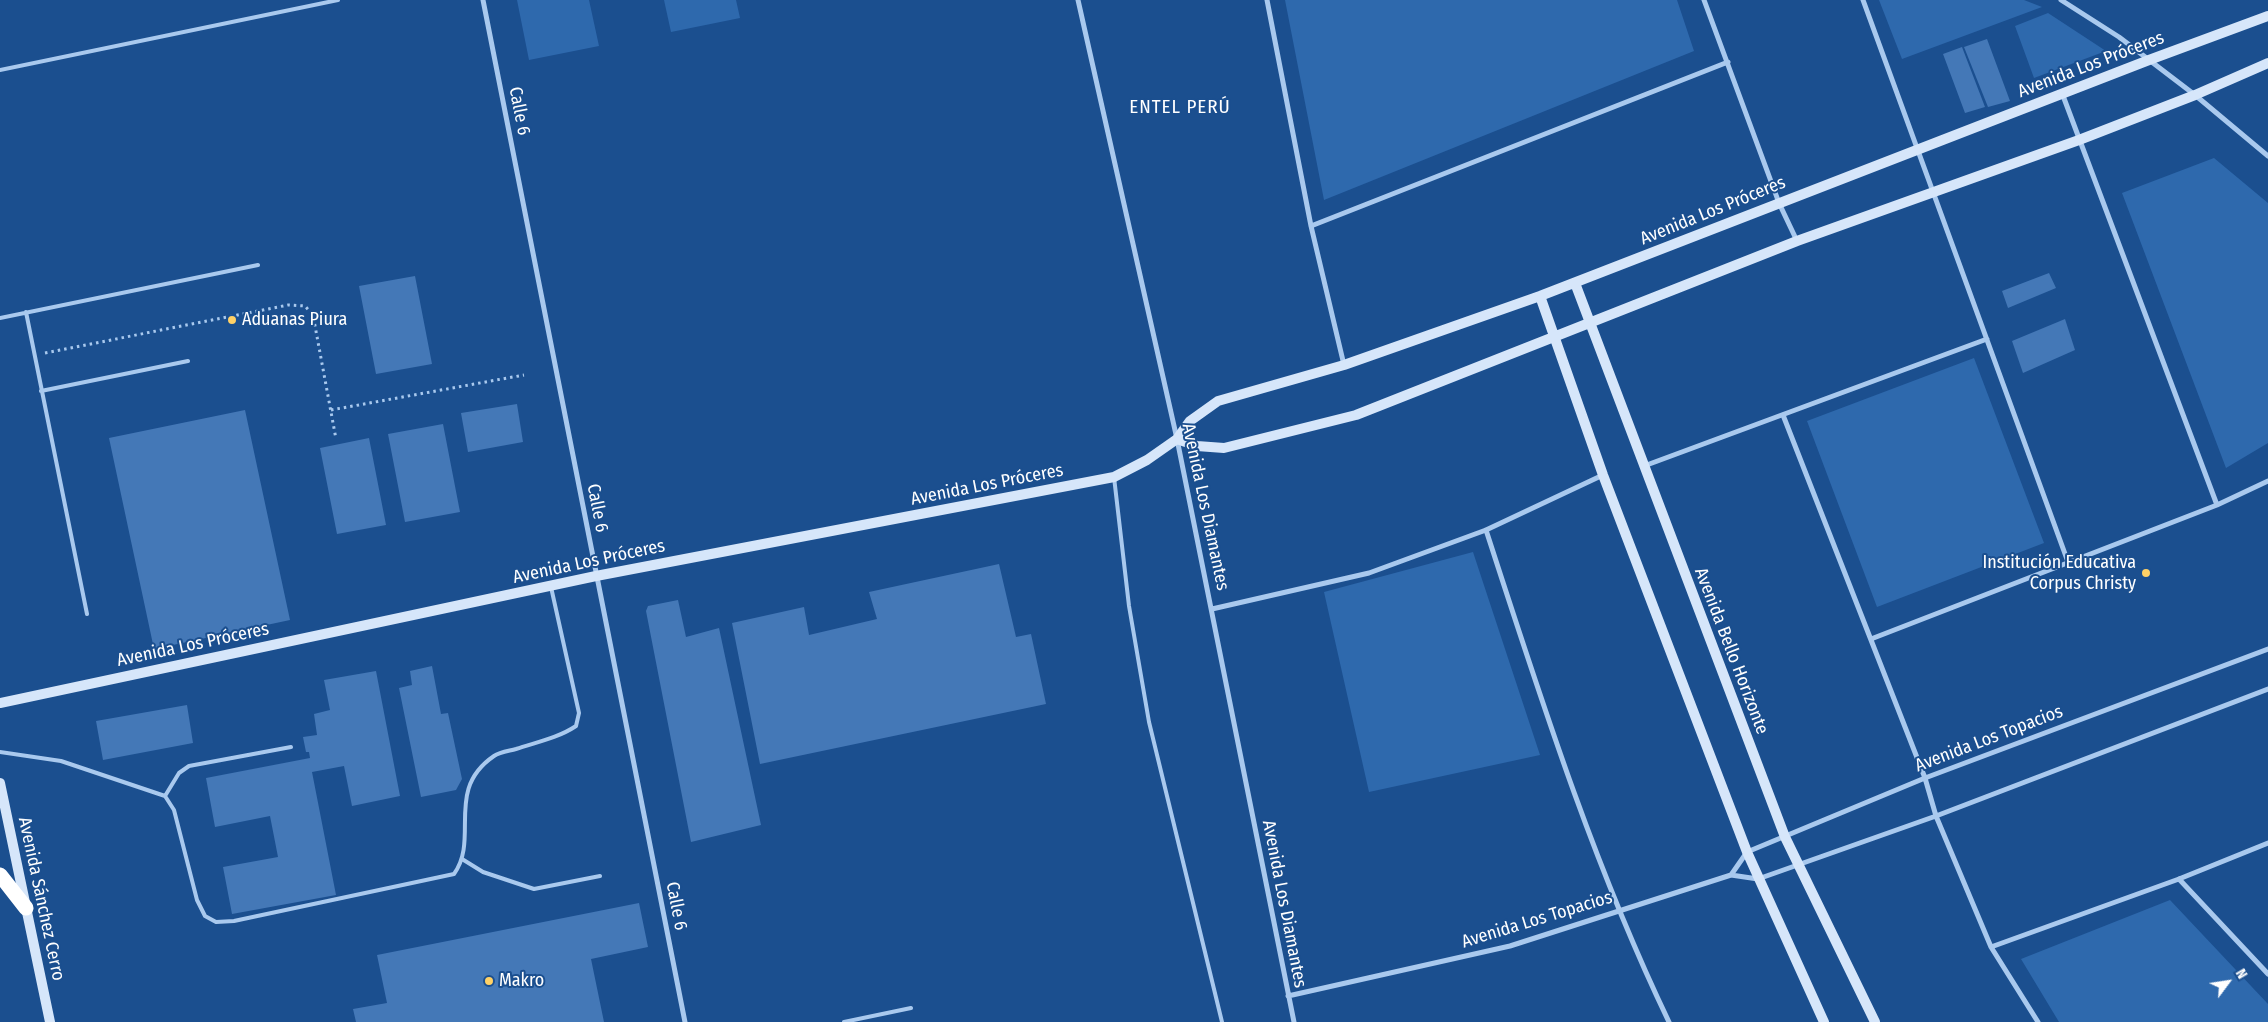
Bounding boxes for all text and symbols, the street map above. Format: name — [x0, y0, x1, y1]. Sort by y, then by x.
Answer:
street label: Avenida Los Próceres — [2015, 27, 2167, 103]
street label: Calle 6 — [504, 85, 534, 137]
district label: ENTEL PERÚ — [1128, 97, 1232, 119]
street label: Avenida Los Próceres — [1637, 172, 1789, 250]
place label: Aduanas Piura — [242, 309, 347, 331]
marker: Aduanas Piura — [226, 314, 238, 326]
street label: Avenida Los Diamantes — [1177, 422, 1233, 592]
street label: Avenida Los Próceres — [909, 460, 1065, 510]
street label: Calle 6 — [582, 482, 612, 534]
street label: Avenida Los Próceres — [511, 535, 667, 589]
place label: Institución Educativa Corpus Christy — [1982, 552, 2136, 594]
street label: Avenida Bello Horizonte — [1689, 565, 1773, 737]
marker: Institución Educativa Corpus Christy — [2140, 567, 2152, 579]
street label: Avenida Los Próceres — [115, 618, 271, 672]
street label: Avenida Los Topacios — [1912, 701, 2066, 777]
street label: Avenida Sánchez Cerro — [13, 815, 69, 983]
street label: Avenida Los Diamantes — [1257, 818, 1311, 990]
street label: Calle 6 — [661, 880, 691, 932]
street label: Avenida Los Topacios — [1459, 887, 1615, 953]
north arrow — [2203, 957, 2253, 1007]
text: N — [2232, 966, 2251, 982]
place label: Makro — [499, 970, 544, 992]
marker: Makro — [483, 975, 495, 987]

